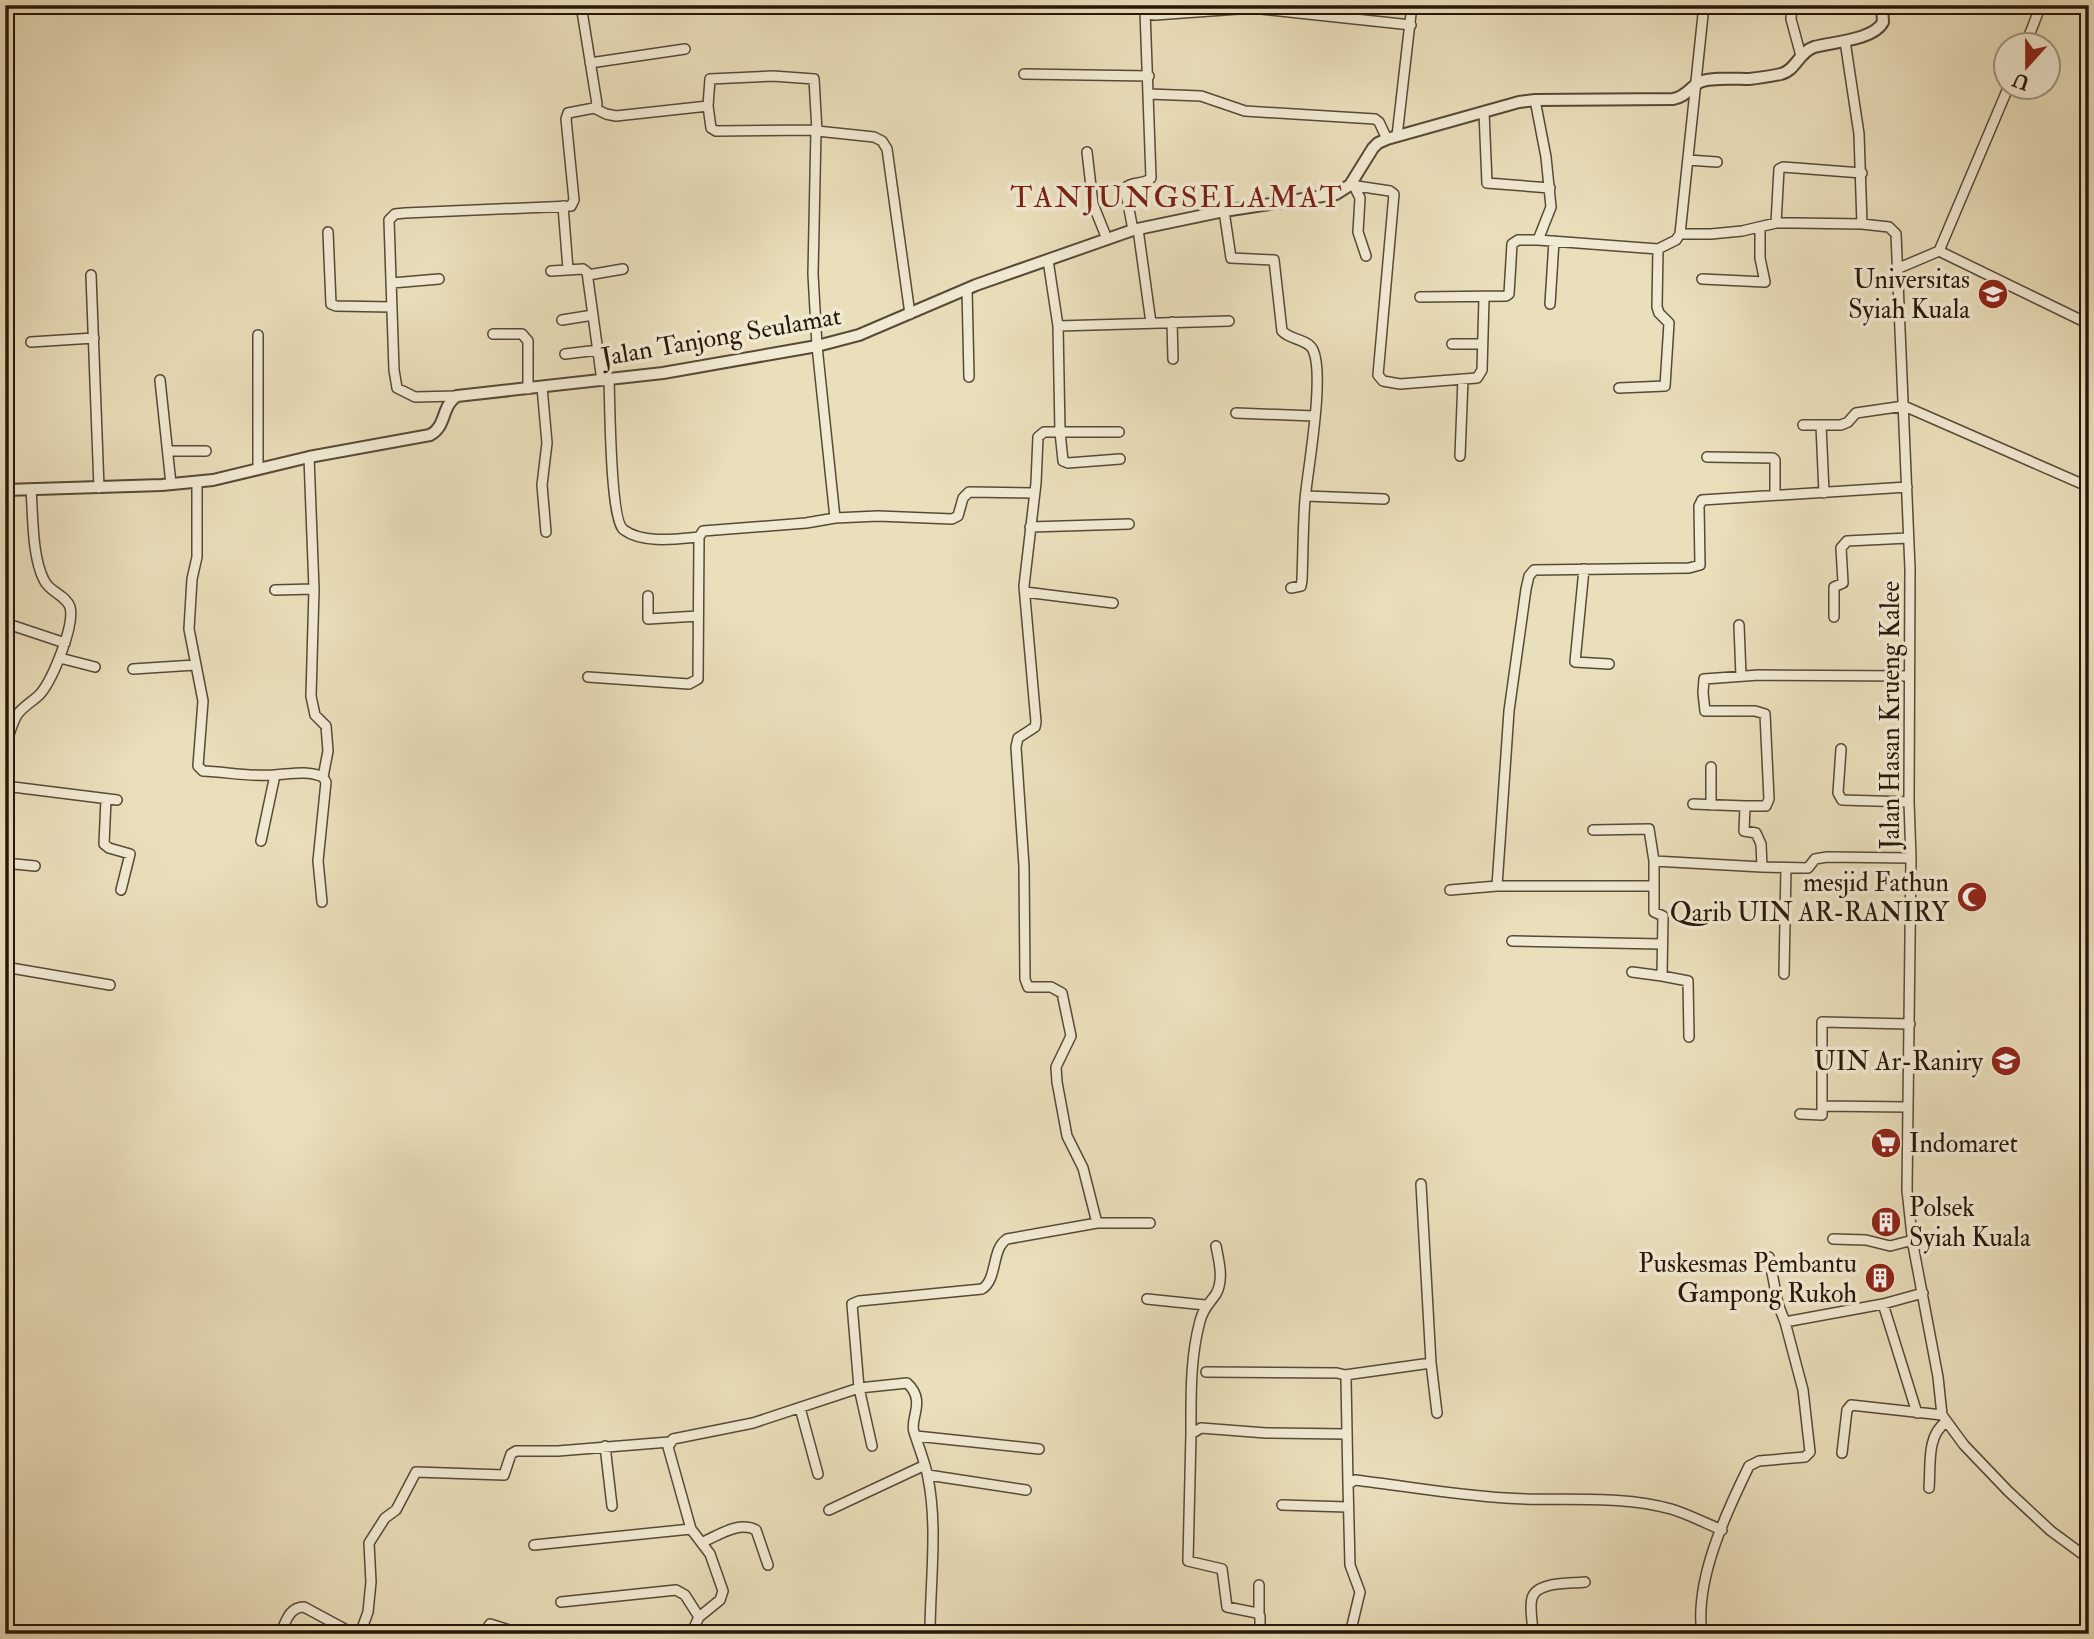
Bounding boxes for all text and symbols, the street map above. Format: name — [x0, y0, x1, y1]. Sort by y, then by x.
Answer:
north arrow — [1993, 32, 2062, 102]
text: U — [2009, 67, 2033, 95]
district label: TANJUNGSELAMAT — [1010, 179, 1344, 216]
place label: Universitas Syiah Kuala — [1848, 264, 1970, 326]
school or university icon: Universitas Syiah Kuala — [1976, 277, 2010, 311]
street label: Jalan Tanjong Seulamat — [598, 300, 844, 374]
street label: Jalan Hasan Krueng Kalee — [1875, 581, 1907, 850]
place label: mesjid Fathun Qarib UIN AR-RANIRY — [1670, 867, 1950, 929]
mosque icon: mesjid Fathun Qarib UIN AR-RANIRY — [1955, 880, 1989, 914]
school or university icon: UIN Ar-Raniry — [1989, 1044, 2023, 1078]
place label: UIN Ar-Raniry — [1814, 1046, 1984, 1078]
supermarket icon: Indomaret — [1869, 1126, 1903, 1160]
place label: Indomaret — [1909, 1128, 2018, 1160]
place label: Polsek Syiah Kuala — [1909, 1192, 2031, 1254]
building icon: Polsek Syiah Kuala — [1869, 1205, 1903, 1239]
place label: Puskesmas Pembantu Gampong Rukoh — [1638, 1248, 1857, 1311]
building icon: Puskesmas Pembantu Gampong Rukoh — [1863, 1261, 1897, 1295]

